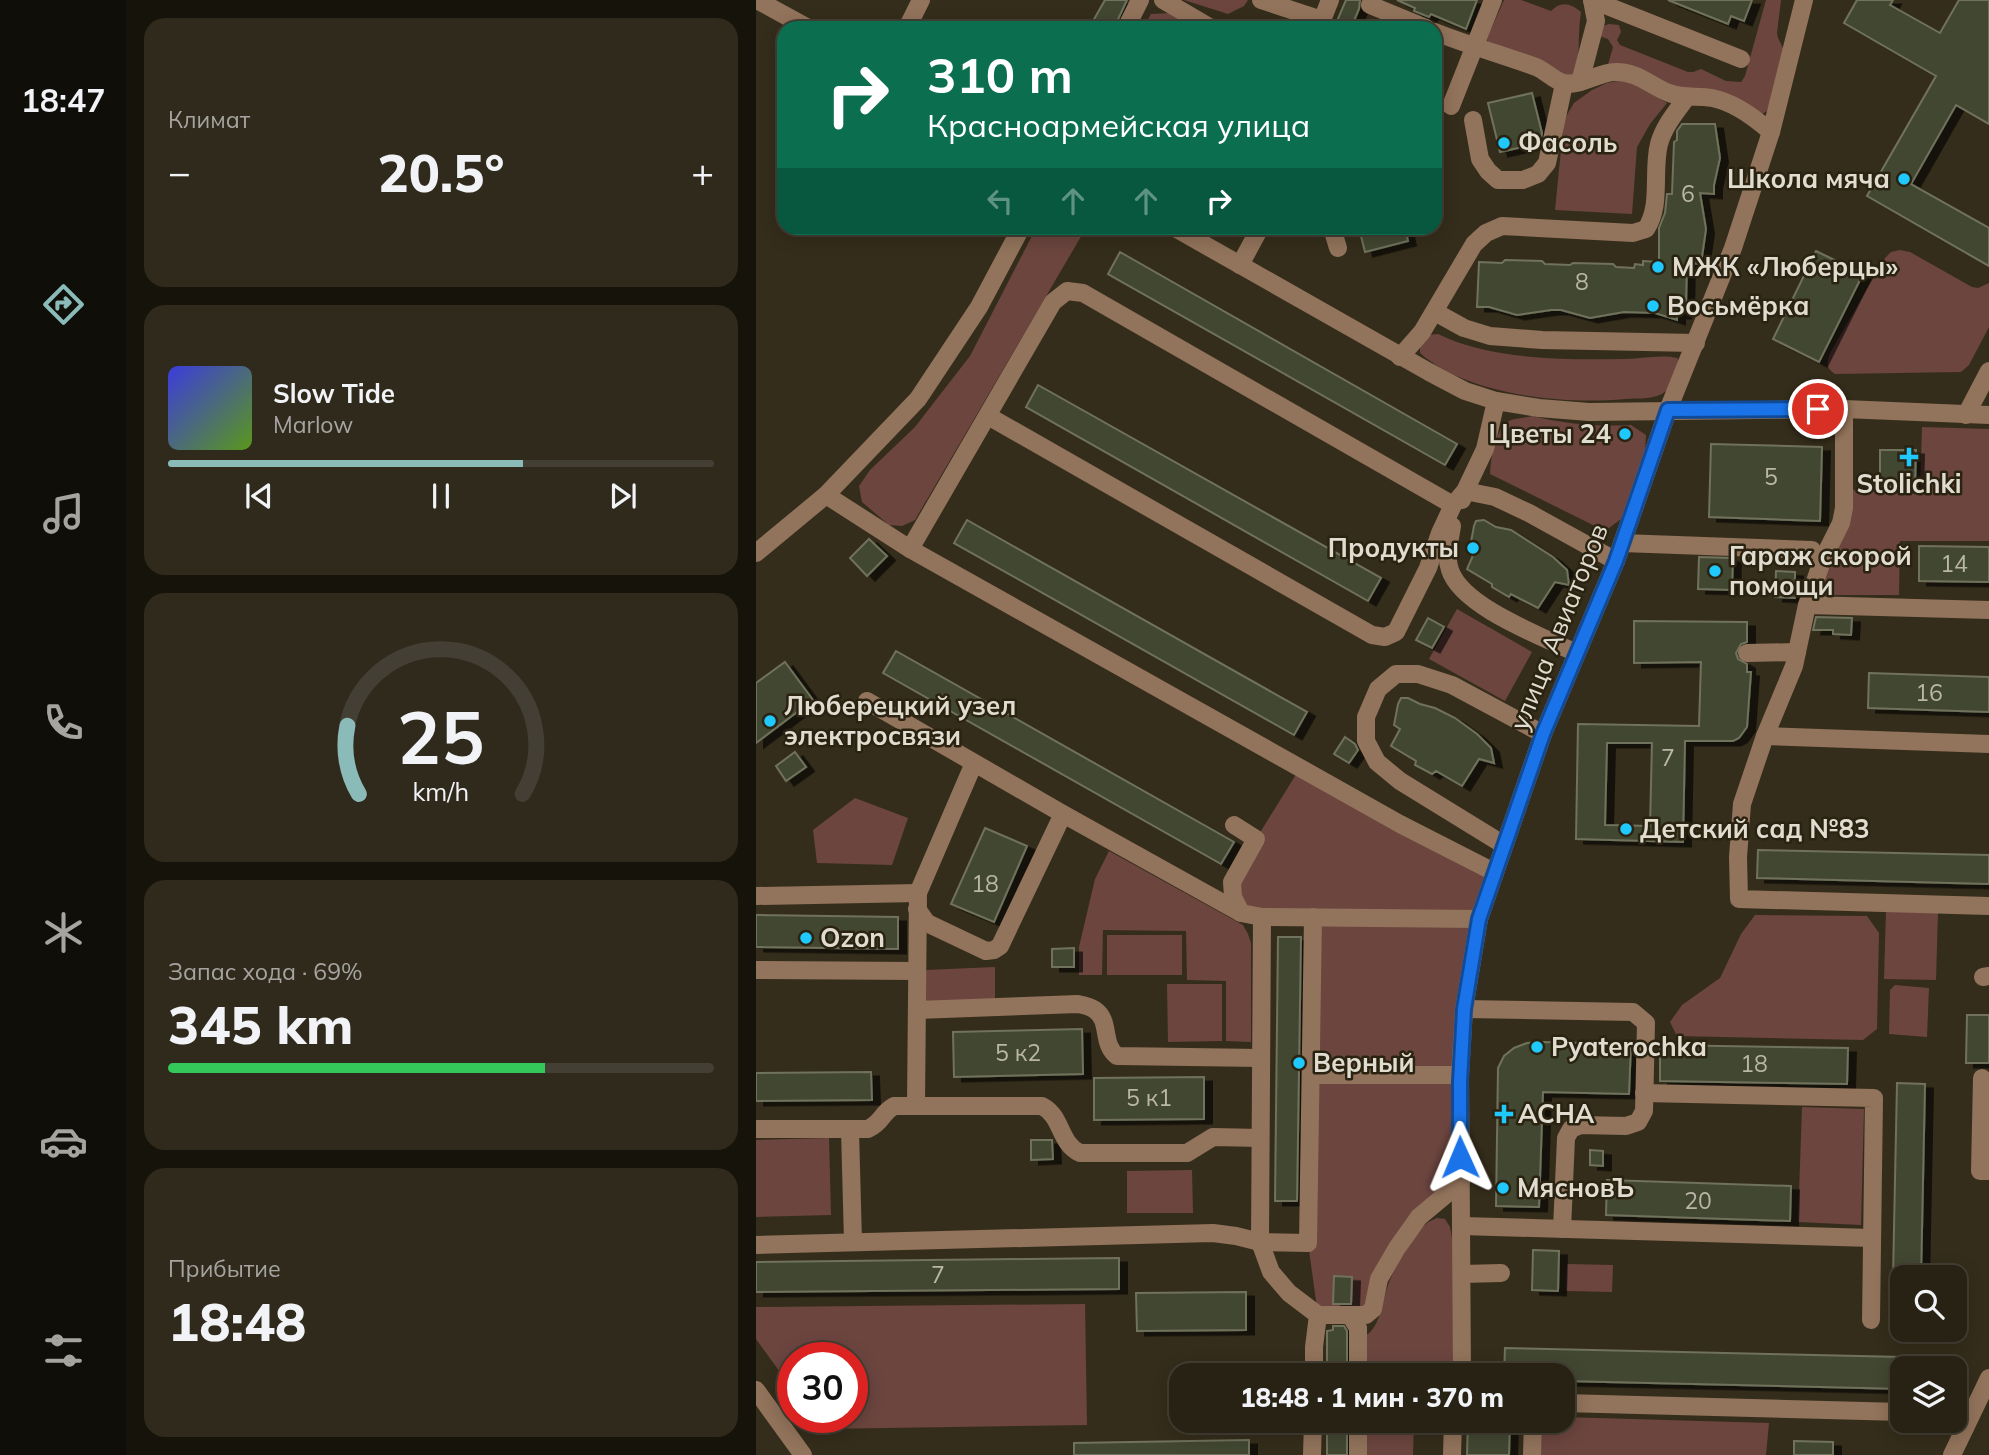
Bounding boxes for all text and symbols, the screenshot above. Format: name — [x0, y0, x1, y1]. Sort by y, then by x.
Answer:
text: 310 m — [927, 44, 1073, 105]
icon: right — [812, 49, 903, 140]
text: 18:47 — [21, 80, 105, 120]
text: Климат — [168, 105, 250, 134]
text: Красноармейская улица — [927, 105, 1310, 145]
place label: Фасоль — [1518, 126, 1618, 159]
marker: Фасоль — [1496, 135, 1512, 151]
text: 20.5° — [377, 140, 505, 205]
text: − — [168, 148, 191, 196]
text: + — [691, 148, 714, 196]
place label: Школа мяча — [1727, 162, 1890, 195]
marker: Школа мяча — [1896, 171, 1912, 187]
house number: 6 — [1681, 179, 1695, 208]
icon: left — [981, 182, 1019, 220]
icon: ahead — [1054, 182, 1092, 220]
icon: ahead — [1127, 182, 1165, 220]
icon: right — [1200, 182, 1238, 220]
place label: МЖК «Люберцы» — [1672, 250, 1898, 283]
marker: МЖК «Люберцы» — [1650, 259, 1666, 275]
house number: 8 — [1575, 267, 1589, 296]
icon: directions — [39, 280, 88, 329]
place label: Восьмёрка — [1667, 289, 1809, 322]
marker: Восьмёрка — [1645, 298, 1661, 314]
text: Slow Tide — [273, 377, 395, 410]
pin — [1788, 379, 1848, 439]
icon: arrive — [1799, 390, 1837, 428]
text: Marlow — [273, 410, 353, 439]
place label: Цветы 24 — [1489, 417, 1611, 450]
marker: Цветы 24 — [1617, 426, 1633, 442]
marker: Stolichki — [1901, 449, 1917, 465]
house number: 5 — [1764, 462, 1778, 491]
place label: Stolichki — [1856, 467, 1962, 500]
icon: previous — [240, 477, 278, 515]
icon: pause — [422, 477, 460, 515]
icon: next — [604, 477, 642, 515]
icon: music — [39, 489, 88, 538]
street label: улица Авиаторов — [1502, 519, 1615, 735]
place label: Продукты — [1328, 531, 1459, 564]
place label: Гараж скорой помощи — [1729, 539, 1912, 602]
marker: Продукты — [1465, 540, 1481, 556]
house number: 14 — [1940, 549, 1968, 578]
marker: Гараж скорой помощи — [1707, 563, 1723, 579]
house number: 16 — [1915, 678, 1943, 707]
place label: Люберецкий узел электросвязи — [784, 689, 1016, 752]
text: 25 — [397, 691, 485, 782]
icon: phone — [39, 698, 88, 747]
marker: Люберецкий узел электросвязи — [762, 713, 778, 729]
house number: 7 — [1661, 743, 1675, 772]
text: km/h — [413, 775, 469, 806]
place label: Детский сад №83 — [1640, 812, 1870, 845]
marker: Детский сад №83 — [1618, 821, 1634, 837]
house number: 18 — [971, 869, 999, 898]
icon: climate — [39, 908, 88, 957]
place label: Ozon — [820, 921, 885, 954]
marker: Ozon — [798, 930, 814, 946]
text: Запас хода · 69% — [168, 957, 363, 986]
text: 345 km — [168, 992, 353, 1057]
place label: Pyaterochka — [1551, 1030, 1707, 1063]
house number: 5 к2 — [995, 1038, 1041, 1067]
marker: Pyaterochka — [1529, 1039, 1545, 1055]
place label: Верный — [1313, 1046, 1415, 1079]
house number: 18 — [1740, 1049, 1768, 1078]
marker: Верный — [1291, 1055, 1307, 1071]
house number: 5 к1 — [1126, 1083, 1172, 1112]
place label: АСНА — [1518, 1097, 1595, 1130]
marker: АСНА — [1496, 1106, 1512, 1122]
icon: car — [39, 1117, 88, 1166]
position arrow — [1423, 1120, 1497, 1194]
place label: МясновЪ — [1517, 1171, 1634, 1204]
marker: МясновЪ — [1495, 1180, 1511, 1196]
house number: 20 — [1684, 1186, 1712, 1215]
text: Прибытие — [168, 1254, 281, 1283]
house number: 7 — [931, 1260, 945, 1289]
map controls — [1890, 1265, 1967, 1433]
button: search — [1890, 1265, 1967, 1342]
text: 18:48 — [168, 1289, 306, 1354]
icon: filters — [39, 1326, 88, 1375]
speed limit sign: 30 — [777, 1342, 868, 1433]
button: layers — [1890, 1356, 1967, 1433]
text: 18:48 · 1 мин · 370 m — [1240, 1381, 1504, 1414]

